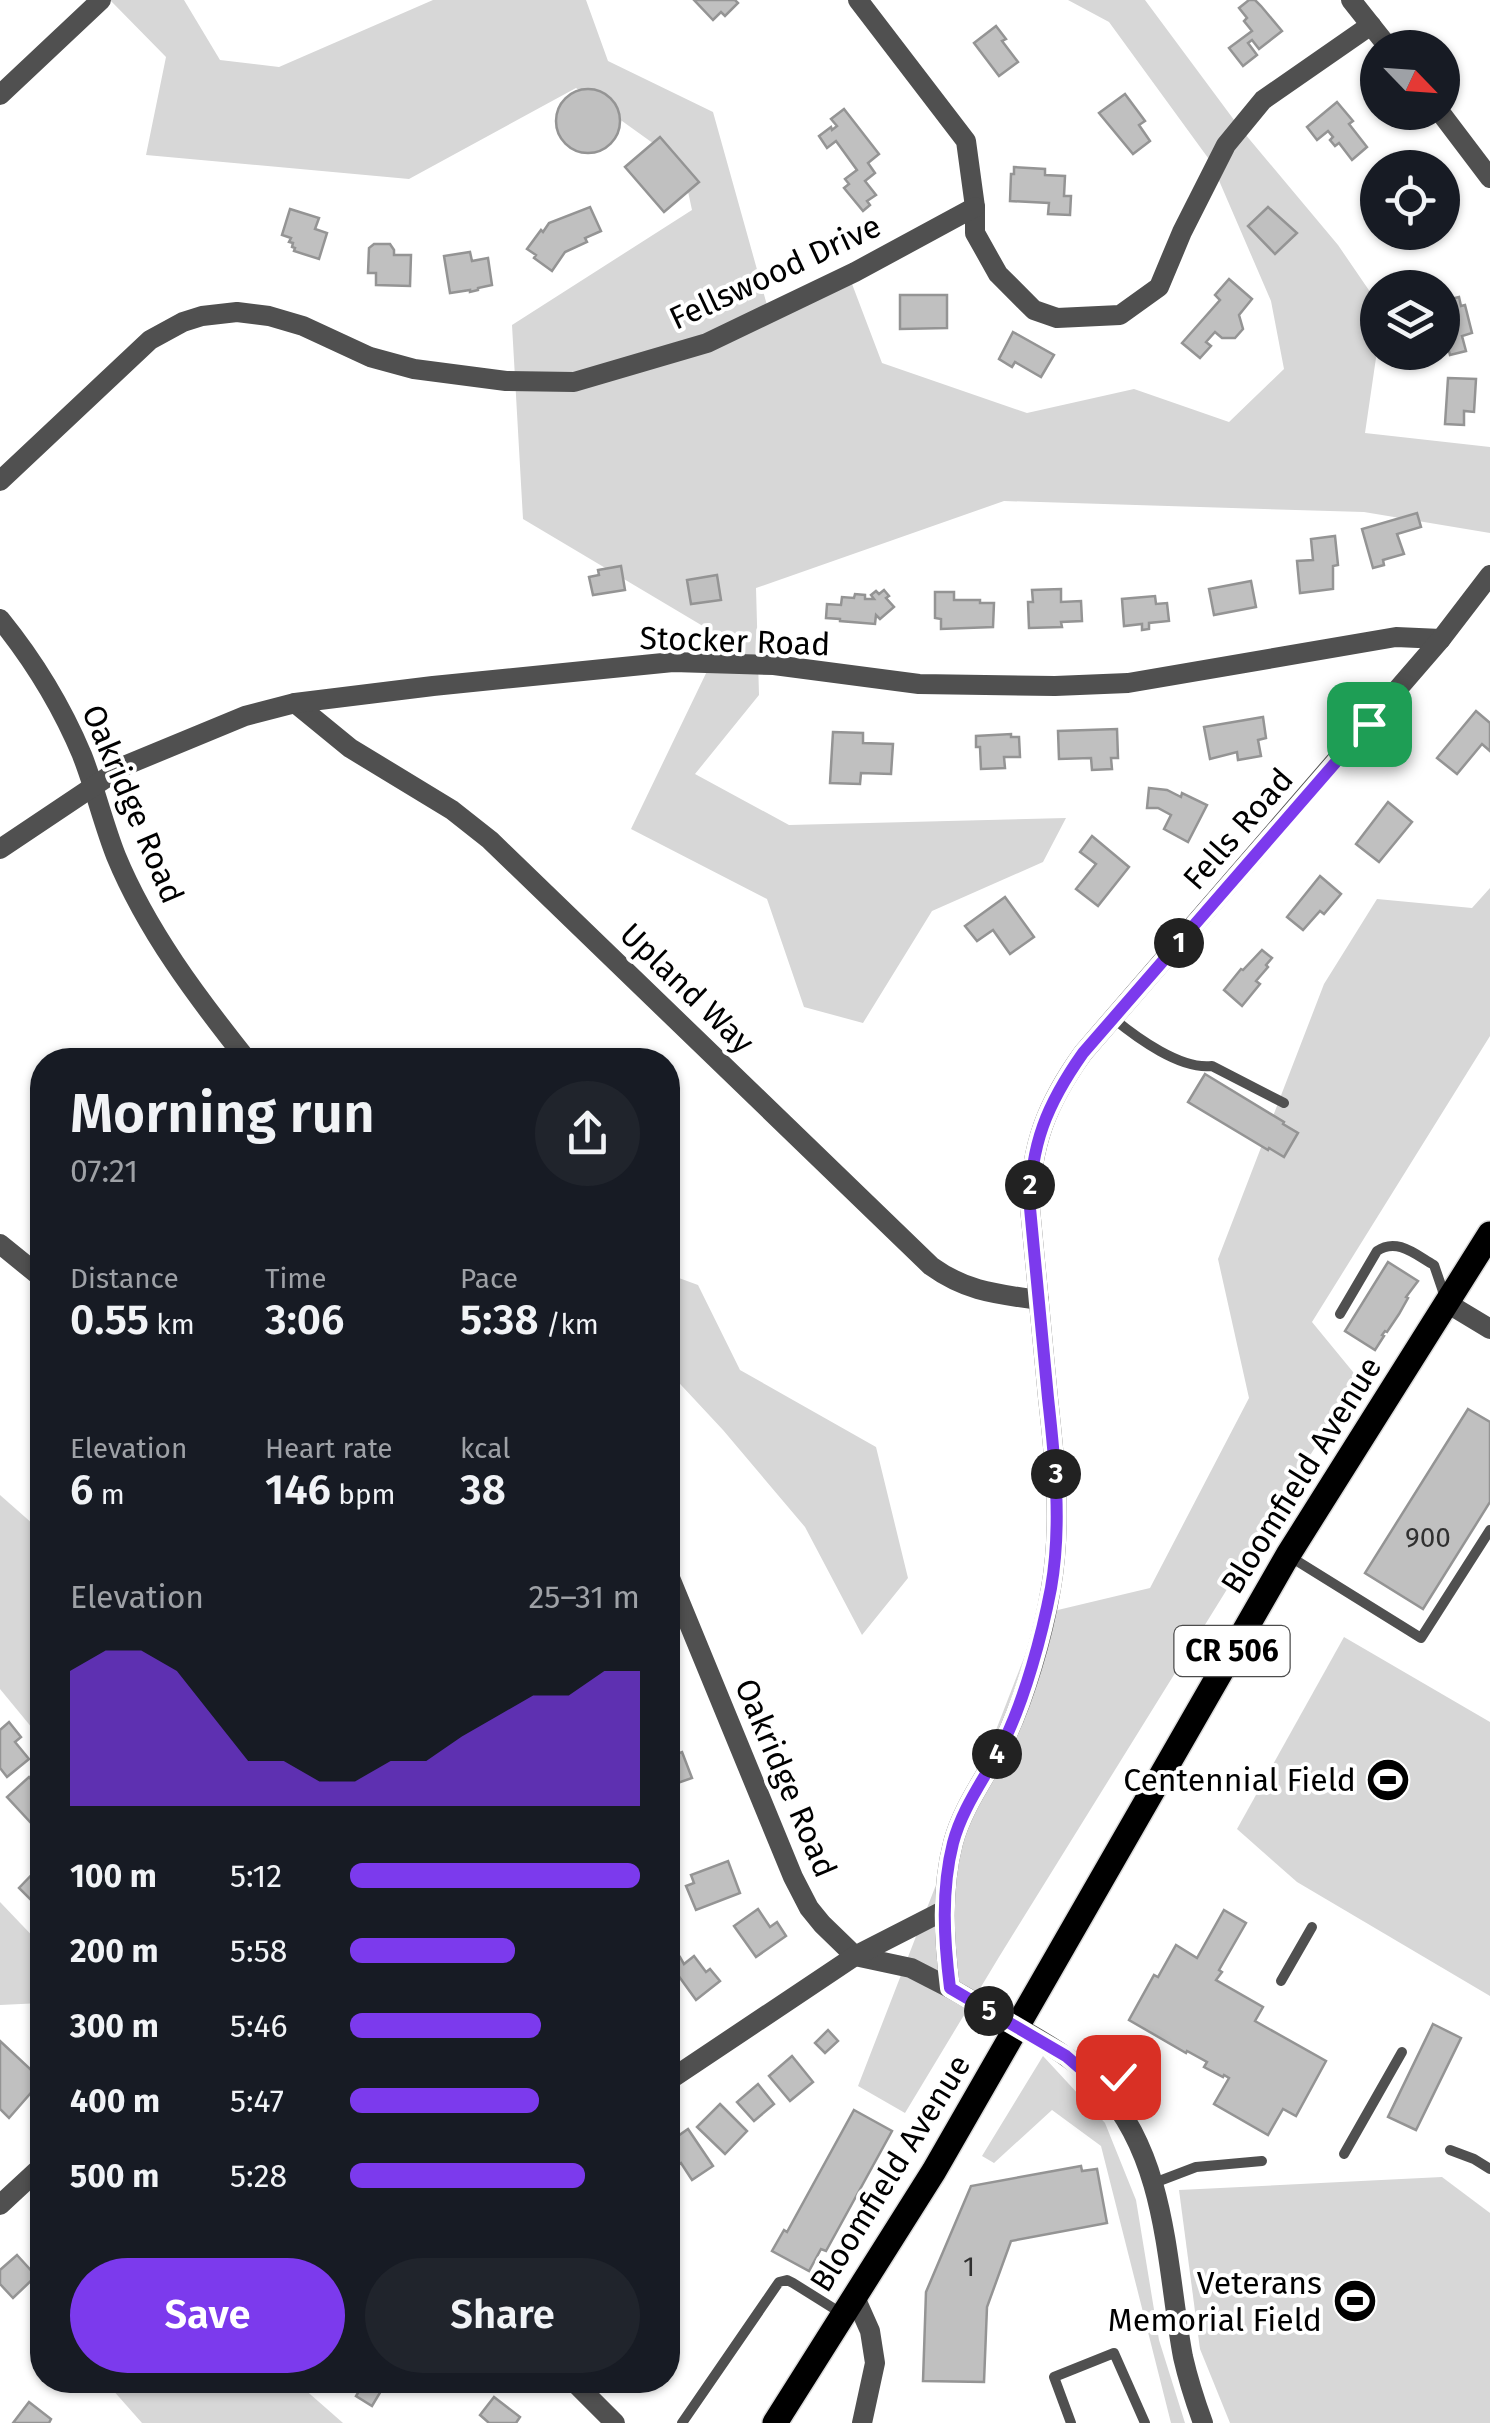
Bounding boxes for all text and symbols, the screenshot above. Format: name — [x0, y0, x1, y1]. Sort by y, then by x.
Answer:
north arrow — [1360, 30, 1460, 130]
map controls — [1360, 30, 1460, 370]
button: locate — [1360, 150, 1460, 250]
street label: Fellswood Drive — [663, 206, 887, 338]
button: layers — [1360, 270, 1460, 370]
street label: Stocker Road — [639, 619, 831, 663]
pin — [1327, 682, 1412, 767]
icon: arrive — [1342, 697, 1397, 752]
street label: Oakridge Road — [74, 699, 192, 909]
street label: Fells Road — [1175, 761, 1301, 897]
street label: Upland Way — [612, 915, 762, 1061]
pin: 1 — [1154, 918, 1204, 968]
text: 1 — [1173, 926, 1186, 959]
text: Morning run — [70, 1081, 375, 1147]
button: share — [535, 1081, 640, 1186]
text: 07:21 — [70, 1152, 138, 1190]
pin: 2 — [1005, 1160, 1055, 1210]
text: 2 — [1023, 1168, 1037, 1201]
text: Distance — [70, 1262, 179, 1295]
text: Time — [265, 1262, 327, 1295]
text: Pace — [460, 1262, 518, 1295]
text: 0.55 — [70, 1295, 149, 1345]
text: 3:06 — [265, 1295, 344, 1345]
text: 5:38 — [460, 1295, 539, 1345]
text: km — [149, 1308, 195, 1341]
text: /km — [539, 1308, 599, 1341]
street label: Bloomfield Avenue — [1213, 1349, 1389, 1601]
text: Elevation — [70, 1432, 187, 1465]
text: Heart rate — [265, 1432, 393, 1465]
text: kcal — [460, 1432, 510, 1465]
pin: 3 — [1031, 1449, 1081, 1499]
text: 3 — [1049, 1457, 1063, 1490]
text: 6 — [70, 1465, 93, 1515]
text: 146 — [265, 1465, 331, 1515]
text: 38 — [460, 1465, 506, 1515]
text: m — [93, 1478, 125, 1511]
text: bpm — [331, 1478, 396, 1511]
house number: 900 — [1405, 1521, 1451, 1554]
text: Elevation — [70, 1578, 204, 1616]
text: 25–31 m — [528, 1578, 640, 1616]
road number: CR 506 — [1174, 1626, 1290, 1676]
street label: Oakridge Road — [727, 1673, 845, 1883]
pin: 4 — [972, 1729, 1022, 1779]
text: 4 — [989, 1737, 1005, 1770]
sports icon: Centennial Field — [1365, 1757, 1411, 1803]
place label: Centennial Field — [1123, 1761, 1356, 1799]
text: 100 m — [70, 1857, 157, 1895]
text: 5:12 — [230, 1857, 282, 1895]
text: 200 m — [70, 1932, 159, 1970]
text: 5:58 — [230, 1932, 288, 1970]
pin: 5 — [964, 1986, 1014, 2036]
text: 5 — [981, 1994, 997, 2027]
text: 300 m — [70, 2007, 159, 2045]
text: 5:46 — [230, 2007, 288, 2045]
pin — [1076, 2035, 1161, 2120]
street label: Bloomfield Avenue — [802, 2047, 978, 2299]
icon: check — [1091, 2050, 1146, 2105]
text: 400 m — [70, 2082, 160, 2120]
text: 5:47 — [230, 2082, 284, 2120]
text: 500 m — [70, 2157, 159, 2195]
text: 5:28 — [230, 2157, 287, 2195]
house number: 1 — [963, 2250, 975, 2283]
button: Save — [70, 2258, 345, 2373]
button: Share — [365, 2258, 640, 2373]
place label: Veterans Memorial Field — [1108, 2264, 1322, 2339]
sports icon: Veterans Memorial Field — [1332, 2278, 1378, 2324]

